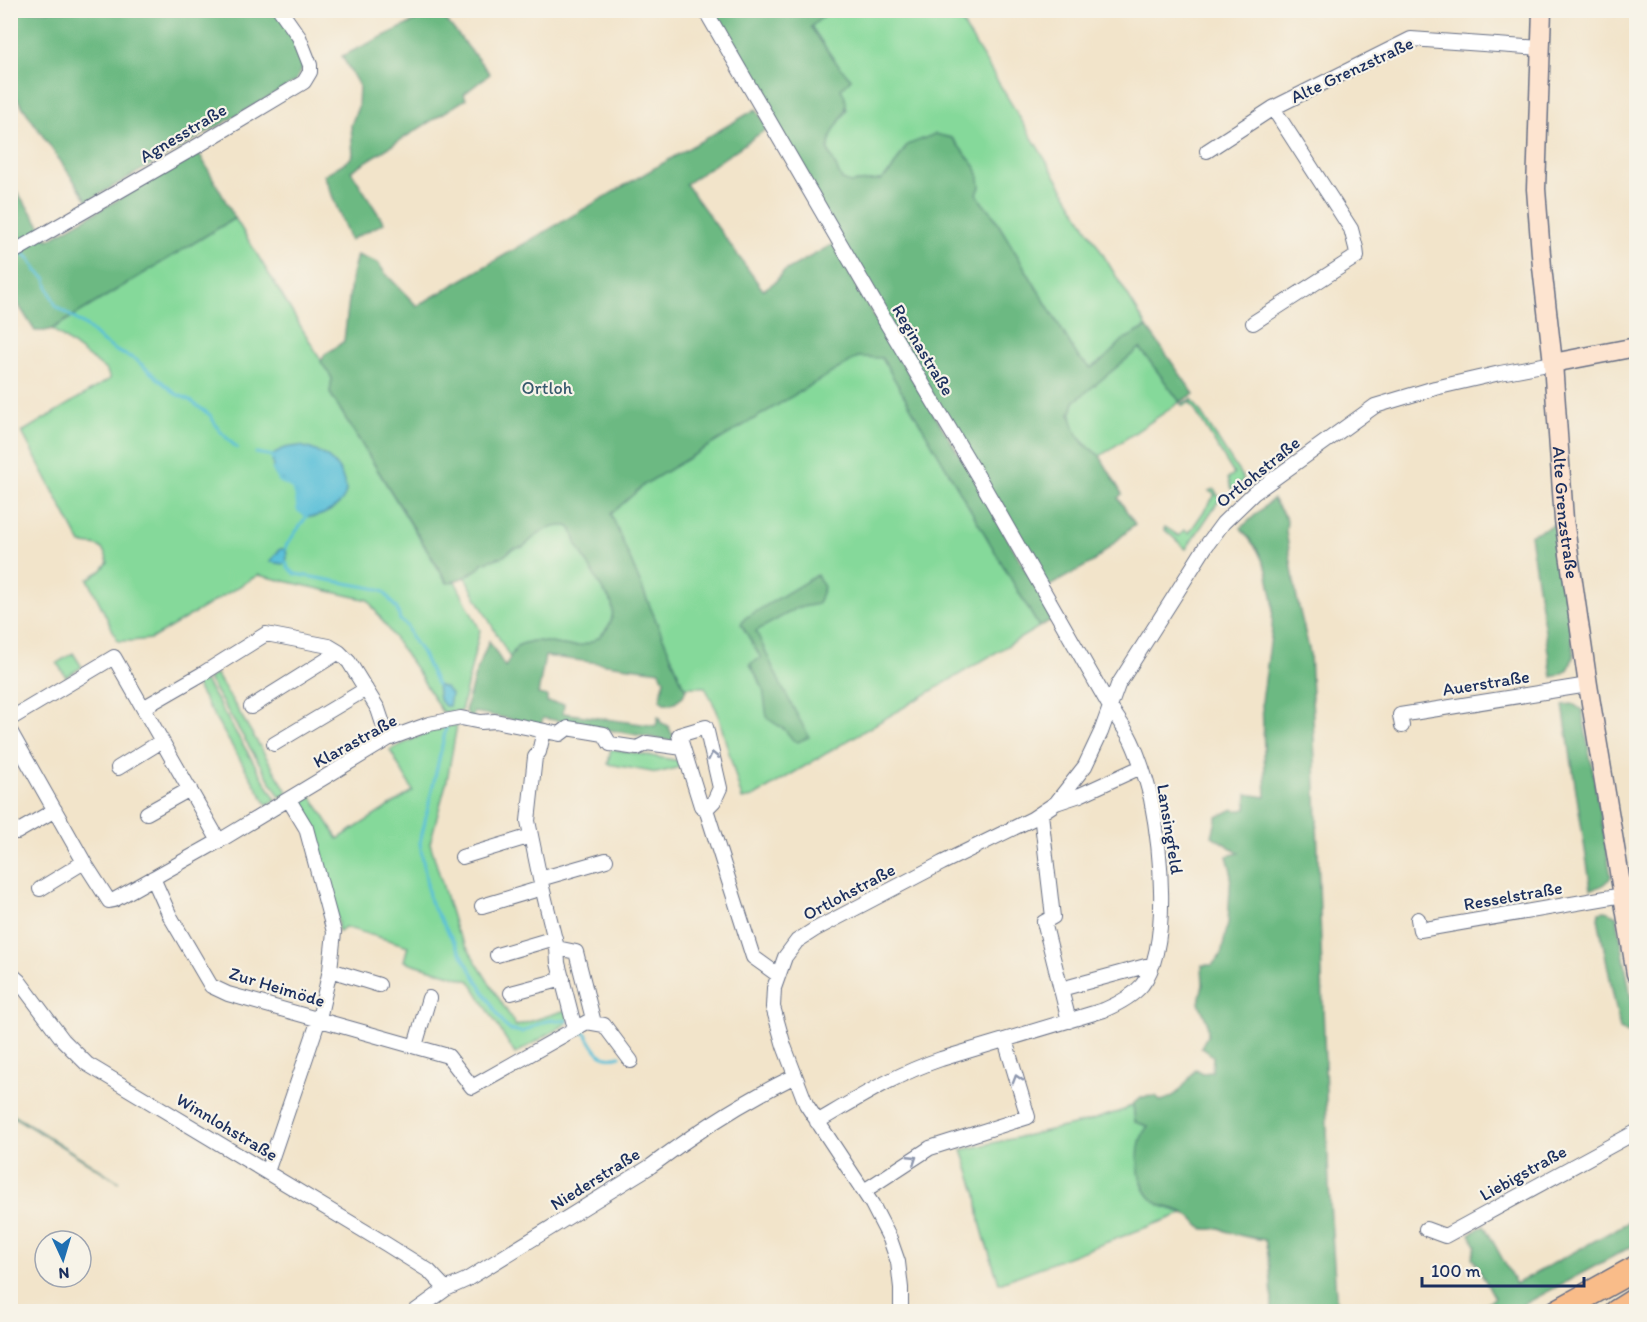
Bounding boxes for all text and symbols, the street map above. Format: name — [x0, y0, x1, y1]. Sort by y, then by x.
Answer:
street label: Alte Grenzstraße — [1287, 32, 1417, 108]
street label: Agnesstraße — [136, 98, 230, 168]
street label: Reginastraße — [887, 300, 959, 400]
park label: Ortloh — [522, 377, 573, 399]
street label: Ortlohstraße — [1212, 432, 1304, 512]
street label: Alte Grenzstraße — [1548, 445, 1583, 580]
street label: Auerstraße — [1441, 665, 1531, 701]
street label: Klarastraße — [309, 709, 401, 773]
one-way arrow — [707, 751, 720, 761]
street label: Lansingfeld — [1152, 782, 1188, 876]
street label: Ortlohstraße — [799, 858, 899, 926]
street label: Resselstraße — [1462, 876, 1564, 916]
street label: Zur Heimöde — [226, 962, 328, 1012]
one-way arrow — [1012, 1074, 1024, 1085]
street label: Winnlohstraße — [172, 1088, 282, 1166]
street label: Liebigstraße — [1476, 1140, 1570, 1206]
street label: Niederstraße — [546, 1143, 644, 1215]
one-way arrow — [906, 1155, 917, 1166]
north arrow — [33, 1229, 93, 1289]
scale bar — [1422, 1250, 1584, 1288]
text: 100 m — [1431, 1260, 1481, 1282]
text: N — [58, 1264, 70, 1283]

